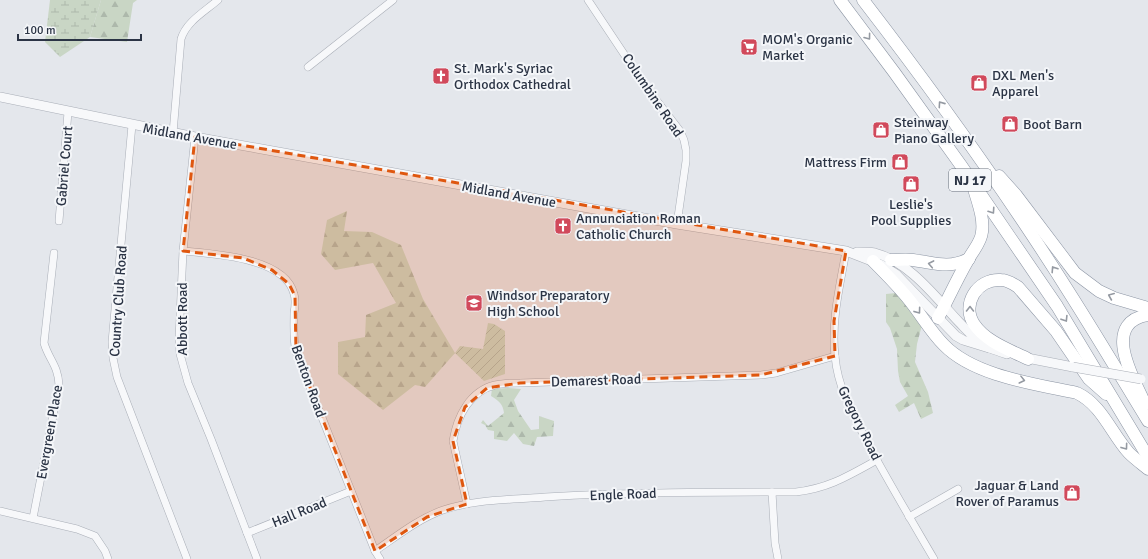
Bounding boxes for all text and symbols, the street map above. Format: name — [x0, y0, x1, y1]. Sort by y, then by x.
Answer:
scale bar — [18, 16, 141, 42]
text: 100 m — [24, 23, 56, 38]
place label: MOM's Organic Market — [762, 31, 853, 64]
one-way arrow — [863, 32, 870, 39]
supermarket icon: MOM's Organic Market — [739, 37, 759, 57]
street label: Columbine Road — [618, 50, 687, 140]
place label: St. Mark's Syriac Orthodox Cathedral — [454, 60, 571, 93]
church icon: St. Mark's Syriac Orthodox Cathedral — [431, 66, 451, 86]
place label: DXL Men's Apparel — [992, 67, 1054, 100]
shop icon: DXL Men's Apparel — [969, 73, 989, 93]
one-way arrow — [938, 101, 946, 108]
place label: Steinway Piano Gallery — [894, 114, 974, 147]
shop icon: Boot Barn — [1000, 114, 1020, 134]
place label: Boot Barn — [1023, 116, 1082, 133]
street label: Midland Avenue — [141, 120, 239, 153]
shop icon: Steinway Piano Gallery — [871, 120, 891, 140]
street label: Gabriel Court — [53, 125, 76, 207]
shop icon: Mattress Firm — [890, 152, 910, 172]
place label: Mattress Firm — [804, 154, 887, 171]
road number: NJ 17 — [949, 169, 991, 191]
shop icon: Leslie's Pool Supplies — [901, 174, 921, 194]
street label: Midland Avenue — [460, 178, 558, 211]
place label: Leslie's Pool Supplies — [871, 196, 951, 229]
one-way arrow — [987, 206, 994, 213]
place label: Annunciation Roman Catholic Church — [576, 210, 701, 243]
church icon: Annunciation Roman Catholic Church — [553, 216, 573, 236]
street label: Country Club Road — [106, 245, 131, 357]
one-way arrow — [928, 260, 934, 268]
one-way arrow — [1051, 266, 1059, 273]
street label: Abbott Road — [174, 282, 191, 356]
place label: Windsor Preparatory High School — [487, 287, 610, 320]
school or university icon: Windsor Preparatory High School — [464, 293, 484, 313]
one-way arrow — [1107, 293, 1115, 301]
one-way arrow — [966, 306, 974, 312]
one-way arrow — [913, 307, 920, 314]
one-way arrow — [1060, 315, 1067, 322]
street label: Benton Road — [288, 343, 329, 420]
street label: Demarest Road — [551, 370, 641, 391]
one-way arrow — [1018, 375, 1025, 384]
street label: Gregory Road — [834, 383, 885, 463]
street label: Evergreen Place — [33, 384, 66, 481]
one-way arrow — [1120, 443, 1128, 450]
place label: Jaguar & Land Rover of Paramus — [955, 477, 1059, 510]
shop icon: Jaguar & Land Rover of Paramus — [1062, 483, 1082, 503]
street label: Engle Road — [589, 485, 657, 504]
street label: Hall Road — [269, 494, 329, 531]

